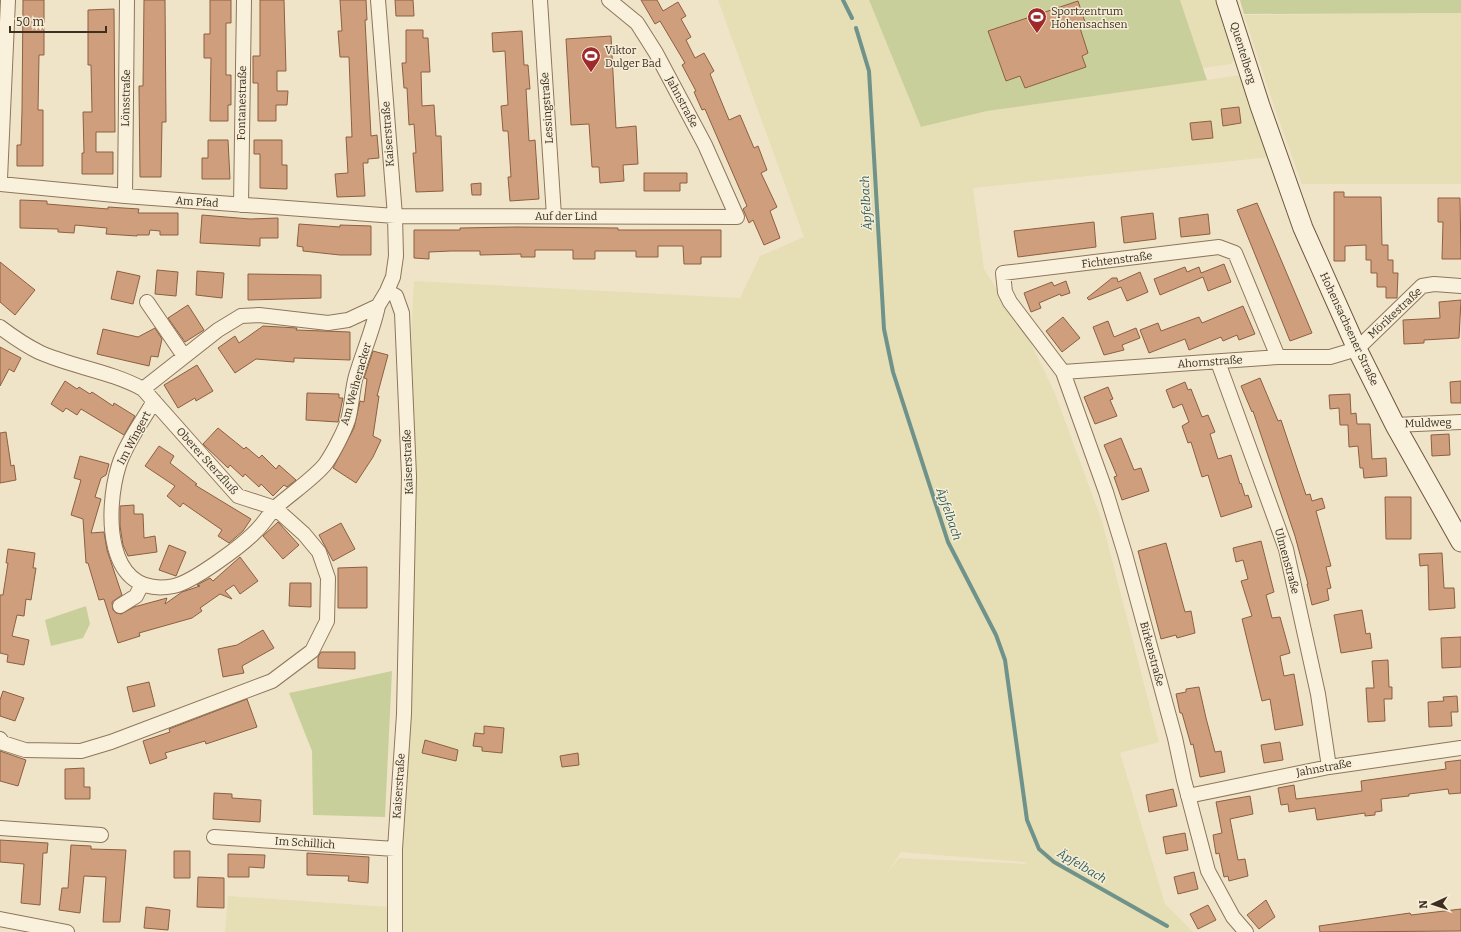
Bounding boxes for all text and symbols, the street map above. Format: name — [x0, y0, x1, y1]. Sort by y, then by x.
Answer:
place label: Sportzentrum Hohensachsen — [1051, 5, 1128, 31]
sports icon: Sportzentrum Hohensachsen — [1026, 6, 1048, 34]
scale bar — [10, 8, 106, 34]
text: 50 m — [16, 15, 45, 29]
street label: Quentelberg — [1227, 20, 1259, 86]
place label: Viktor Dulger Bad — [605, 44, 662, 70]
sports icon: Viktor Dulger Bad — [580, 45, 602, 73]
street label: Fontanestraße — [235, 66, 249, 140]
street label: Lönsstraße — [119, 69, 133, 127]
street label: Lessingstraße — [538, 72, 556, 144]
street label: Jahnstraße — [663, 73, 701, 130]
street label: Kaiserstraße — [379, 101, 397, 167]
water label: Äpfelbach — [857, 175, 874, 232]
street label: Am Pfad — [175, 194, 219, 210]
street label: Auf der Lind — [535, 210, 598, 223]
street label: Fichtenstraße — [1081, 249, 1153, 271]
street label: Hohensachsener Straße — [1317, 270, 1381, 388]
street label: Mörikestraße — [1365, 285, 1425, 341]
street label: Am Weiheracker — [338, 341, 374, 427]
street label: Ahornstraße — [1177, 353, 1243, 371]
street label: Im Wingert — [115, 409, 153, 467]
street label: Muldweg — [1404, 416, 1452, 430]
street label: Oberer Sterzfluß — [173, 425, 241, 497]
street label: Kaiserstraße — [400, 429, 416, 495]
water label: Äpfelbach — [933, 485, 965, 542]
street label: Ulmenstraße — [1272, 527, 1302, 595]
street label: Birkenstraße — [1137, 620, 1167, 688]
street label: Kaiserstraße — [390, 753, 408, 819]
street label: Jahnstraße — [1294, 757, 1353, 779]
street label: Im Schillich — [274, 834, 336, 852]
water label: Äpfelbach — [1054, 845, 1110, 886]
north arrow — [1413, 884, 1453, 924]
text: N — [1417, 899, 1430, 909]

